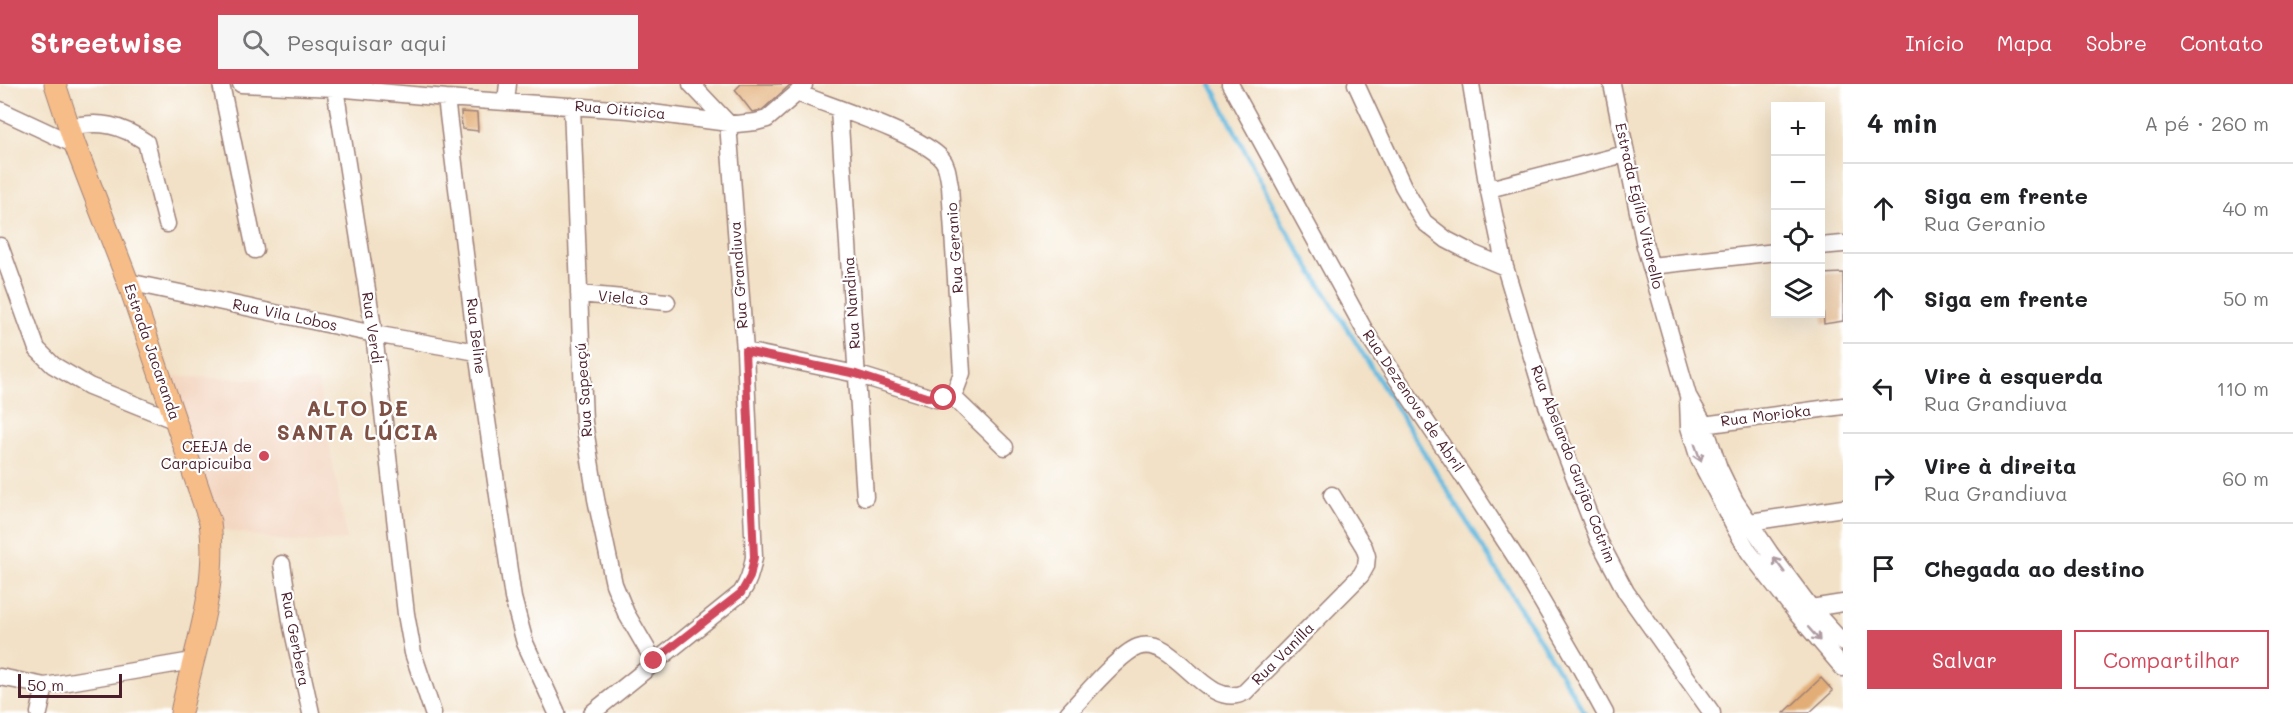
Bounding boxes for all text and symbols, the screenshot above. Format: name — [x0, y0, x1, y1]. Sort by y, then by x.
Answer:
search box — [218, 15, 638, 69]
text: Streetwise — [30, 24, 182, 60]
icon: search — [239, 26, 272, 59]
text: Pesquisar aqui — [287, 28, 447, 57]
text: Início — [1905, 29, 1964, 56]
text: Mapa — [1997, 29, 2053, 56]
text: Sobre — [2086, 29, 2147, 56]
text: Contato — [2180, 29, 2263, 56]
street label: Rua Oiticica — [574, 95, 666, 123]
map controls — [1771, 102, 1825, 318]
button: + — [1771, 102, 1825, 156]
text: 4 min — [1867, 106, 1937, 140]
text: A pé · 260 m — [2145, 110, 2269, 136]
street label: Estrada Egílio Vitorello — [1611, 121, 1669, 291]
button: − — [1771, 156, 1825, 210]
text: Siga em frente — [1924, 181, 2088, 210]
icon: ahead — [1867, 192, 1900, 225]
text: 40 m — [2223, 195, 2269, 221]
street label: Rua Geranio — [941, 202, 967, 294]
button: locate — [1771, 210, 1825, 264]
text: Rua Geranio — [1924, 210, 2045, 236]
street label: Rua Grandiuva — [724, 221, 752, 330]
street label: Rua Nandina — [838, 256, 864, 350]
button: layers — [1771, 264, 1825, 318]
street label: Estrada Jacaranda — [120, 281, 186, 422]
icon: ahead — [1867, 282, 1900, 315]
text: Siga em frente — [1924, 284, 2088, 313]
street label: Viela 3 — [597, 285, 649, 309]
text: 50 m — [2223, 285, 2269, 311]
street label: Rua Verdi — [358, 291, 388, 365]
street label: Rua Vila Lobos — [231, 293, 339, 335]
street label: Rua Beline — [462, 297, 492, 375]
street label: Rua Dezenove de Abril — [1359, 325, 1469, 476]
street label: Rua Sapeaçú — [570, 342, 596, 438]
text: Vire à esquerda — [1924, 361, 2103, 390]
street label: Rua Abelardo Gurjão Cotrim — [1527, 362, 1621, 565]
icon: left — [1867, 372, 1900, 405]
text: 110 m — [2216, 375, 2269, 401]
route start — [930, 384, 956, 410]
text: Rua Grandiuva — [1924, 390, 2068, 416]
district label: ALTO DE SANTA LÚCIA — [277, 394, 439, 445]
street label: Rua Morioka — [1719, 400, 1812, 430]
place label: CEEJA de Carapicuiba — [161, 436, 252, 473]
one-way arrow — [1693, 443, 1704, 462]
marker: CEEJA de Carapicuiba — [257, 449, 271, 463]
text: Vire à direita — [1924, 451, 2077, 480]
icon: right — [1867, 462, 1900, 495]
text: 60 m — [2222, 465, 2269, 491]
text: Rua Grandiuva — [1924, 480, 2068, 506]
icon: arrive — [1867, 552, 1900, 585]
text: Chegada ao destino — [1924, 554, 2144, 583]
one-way arrow — [1773, 558, 1786, 574]
street label: Rua Gerbera — [277, 590, 315, 688]
street label: Rua Vanilla — [1247, 618, 1318, 689]
one-way arrow — [1807, 626, 1820, 642]
button: Salvar — [1867, 630, 2062, 689]
button: Compartilhar — [2074, 630, 2269, 689]
route end — [640, 647, 666, 673]
scale bar — [18, 671, 122, 698]
text: 50 m — [27, 674, 64, 695]

